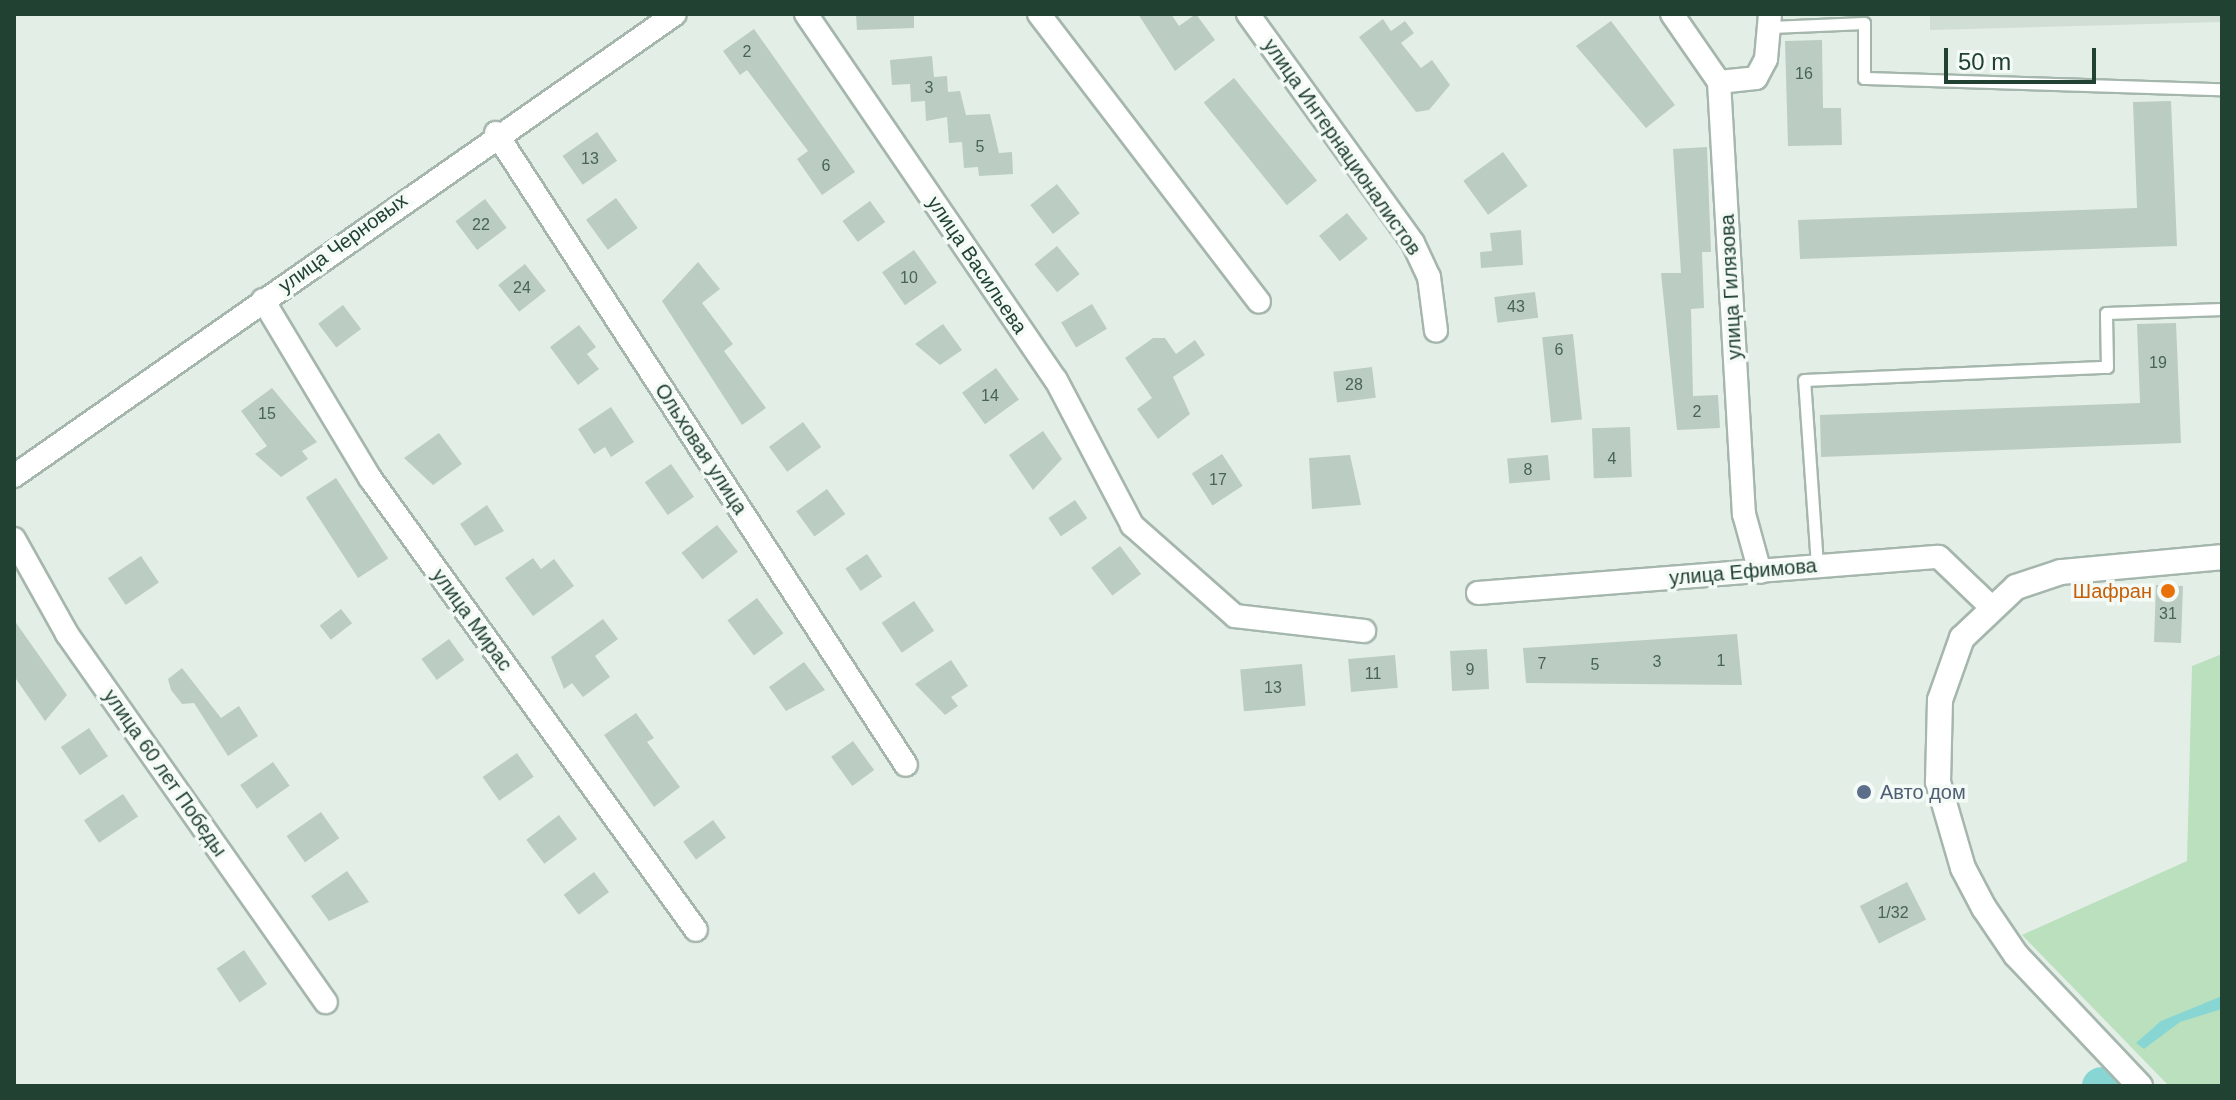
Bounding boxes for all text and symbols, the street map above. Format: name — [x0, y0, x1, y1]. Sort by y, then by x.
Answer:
scale bar — [1948, 32, 2100, 82]
street label: улица Интернационалистов — [1258, 34, 1426, 260]
house number: 2 — [743, 42, 751, 62]
text: 50 m — [1958, 48, 2011, 75]
house number: 16 — [1795, 64, 1813, 84]
house number: 3 — [925, 78, 933, 98]
house number: 5 — [976, 137, 984, 157]
house number: 13 — [581, 149, 599, 169]
house number: 6 — [822, 156, 830, 176]
street label: улица Черновых — [274, 188, 412, 298]
street label: улица Васильева — [922, 192, 1032, 338]
street label: улица Гилязова — [1715, 214, 1747, 360]
house number: 22 — [472, 215, 490, 235]
house number: 10 — [900, 268, 918, 288]
house number: 24 — [513, 278, 531, 298]
house number: 43 — [1507, 297, 1525, 317]
house number: 6 — [1555, 340, 1563, 360]
house number: 19 — [2149, 353, 2167, 373]
house number: 28 — [1345, 375, 1363, 395]
street label: Ольховая улица — [650, 379, 752, 519]
house number: 14 — [981, 386, 999, 406]
house number: 2 — [1693, 402, 1701, 422]
house number: 15 — [258, 404, 276, 424]
house number: 4 — [1608, 449, 1616, 469]
house number: 8 — [1524, 460, 1532, 480]
house number: 17 — [1209, 470, 1227, 490]
street label: улица Ефимова — [1668, 554, 1818, 590]
street label: улица Мирас — [427, 564, 517, 676]
place label: Шафран — [2073, 579, 2152, 603]
marker: Шафран — [2159, 582, 2177, 600]
house number: 31 — [2159, 604, 2177, 624]
house number: 1 — [1717, 651, 1725, 671]
house number: 3 — [1653, 652, 1661, 672]
house number: 7 — [1538, 654, 1546, 674]
house number: 5 — [1591, 655, 1599, 675]
house number: 9 — [1466, 660, 1474, 680]
house number: 11 — [1365, 664, 1381, 684]
house number: 13 — [1264, 678, 1282, 698]
street label: улица 60 лет Победы — [98, 685, 232, 861]
place label: Авто дом — [1880, 780, 1966, 804]
marker: Авто дом — [1855, 783, 1873, 801]
house number: 1/32 — [1877, 903, 1909, 923]

